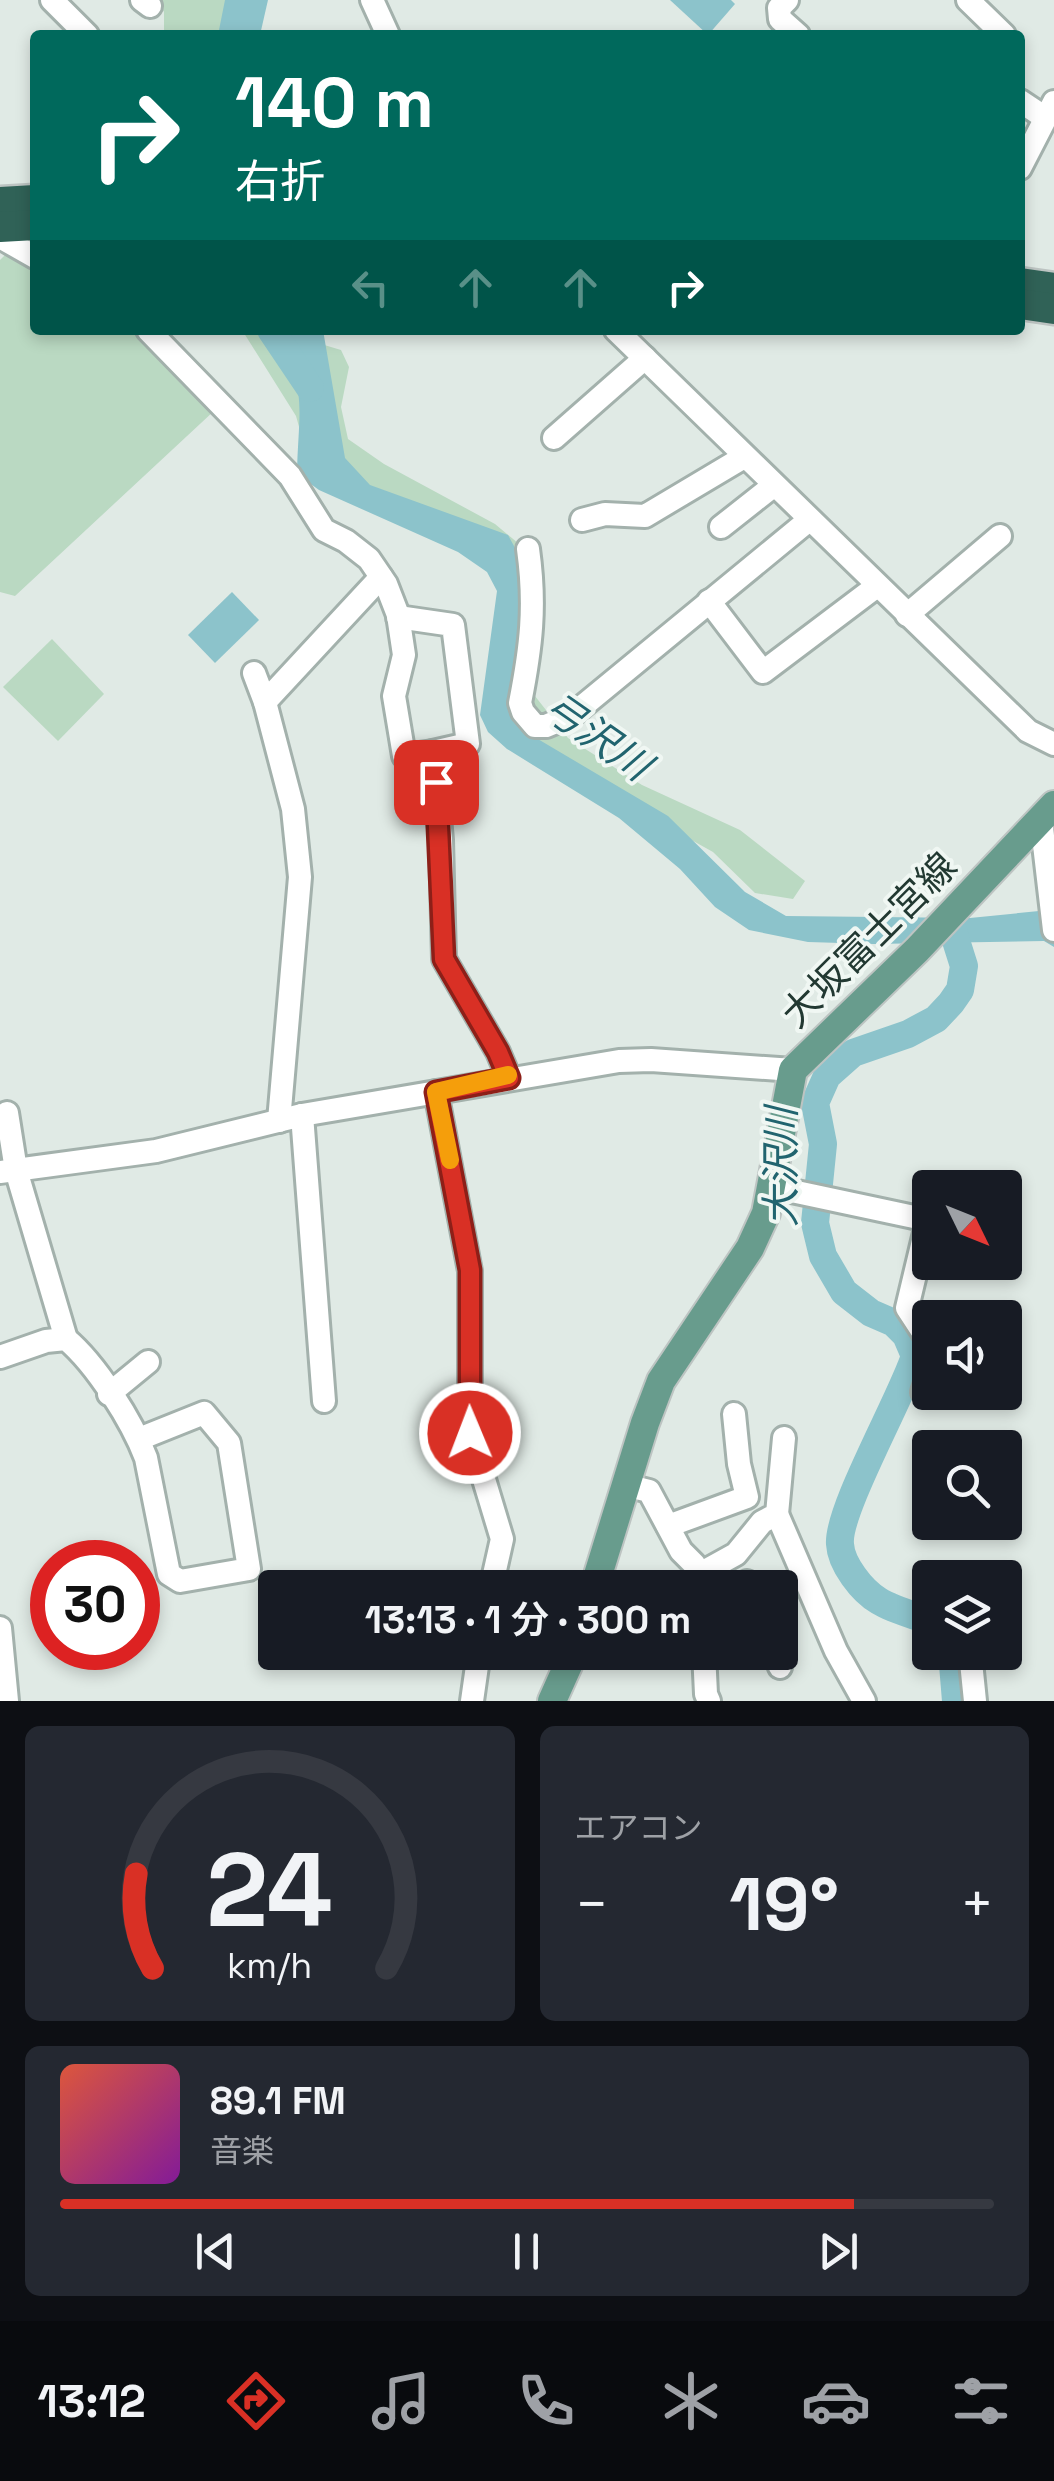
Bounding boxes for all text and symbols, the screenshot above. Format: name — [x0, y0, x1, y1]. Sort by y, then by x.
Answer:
text: 140 m — [235, 58, 434, 147]
icon: right — [70, 70, 200, 200]
text: 右折 — [235, 153, 325, 210]
icon: left — [343, 260, 398, 315]
icon: ahead — [448, 260, 503, 315]
icon: ahead — [553, 260, 608, 315]
icon: right — [658, 260, 713, 315]
water label: 弓沢川 — [533, 681, 664, 794]
pin — [394, 740, 479, 825]
icon: arrive — [409, 755, 464, 810]
street label: 大坂富士宮線 — [771, 842, 967, 1038]
water label: 大沢川 — [756, 1103, 807, 1227]
north arrow — [912, 1170, 1022, 1280]
map controls — [912, 1170, 1022, 1670]
button: sound — [912, 1300, 1022, 1410]
position arrow — [418, 1381, 522, 1485]
button: search — [912, 1430, 1022, 1540]
speed limit sign: 30 — [30, 1540, 160, 1670]
button: layers — [912, 1560, 1022, 1670]
text: 13:13 · 1 分 · 300 m — [365, 1596, 691, 1644]
text: エアコン — [575, 1808, 703, 1848]
text: 24 — [207, 1824, 333, 1956]
text: 19° — [729, 1856, 839, 1952]
text: − — [575, 1869, 609, 1939]
text: + — [960, 1869, 994, 1939]
text: km/h — [227, 1943, 312, 1988]
text: 89.1 FM — [210, 2077, 346, 2125]
text: 音楽 — [210, 2131, 274, 2171]
icon: previous — [188, 2224, 243, 2279]
icon: pause — [499, 2224, 554, 2279]
icon: next — [811, 2224, 866, 2279]
icon: directions — [221, 2366, 291, 2436]
icon: music — [366, 2366, 436, 2436]
icon: phone — [511, 2366, 581, 2436]
icon: climate — [656, 2366, 726, 2436]
icon: car — [801, 2366, 871, 2436]
icon: filters — [946, 2366, 1016, 2436]
text: 13:12 — [38, 2373, 146, 2430]

